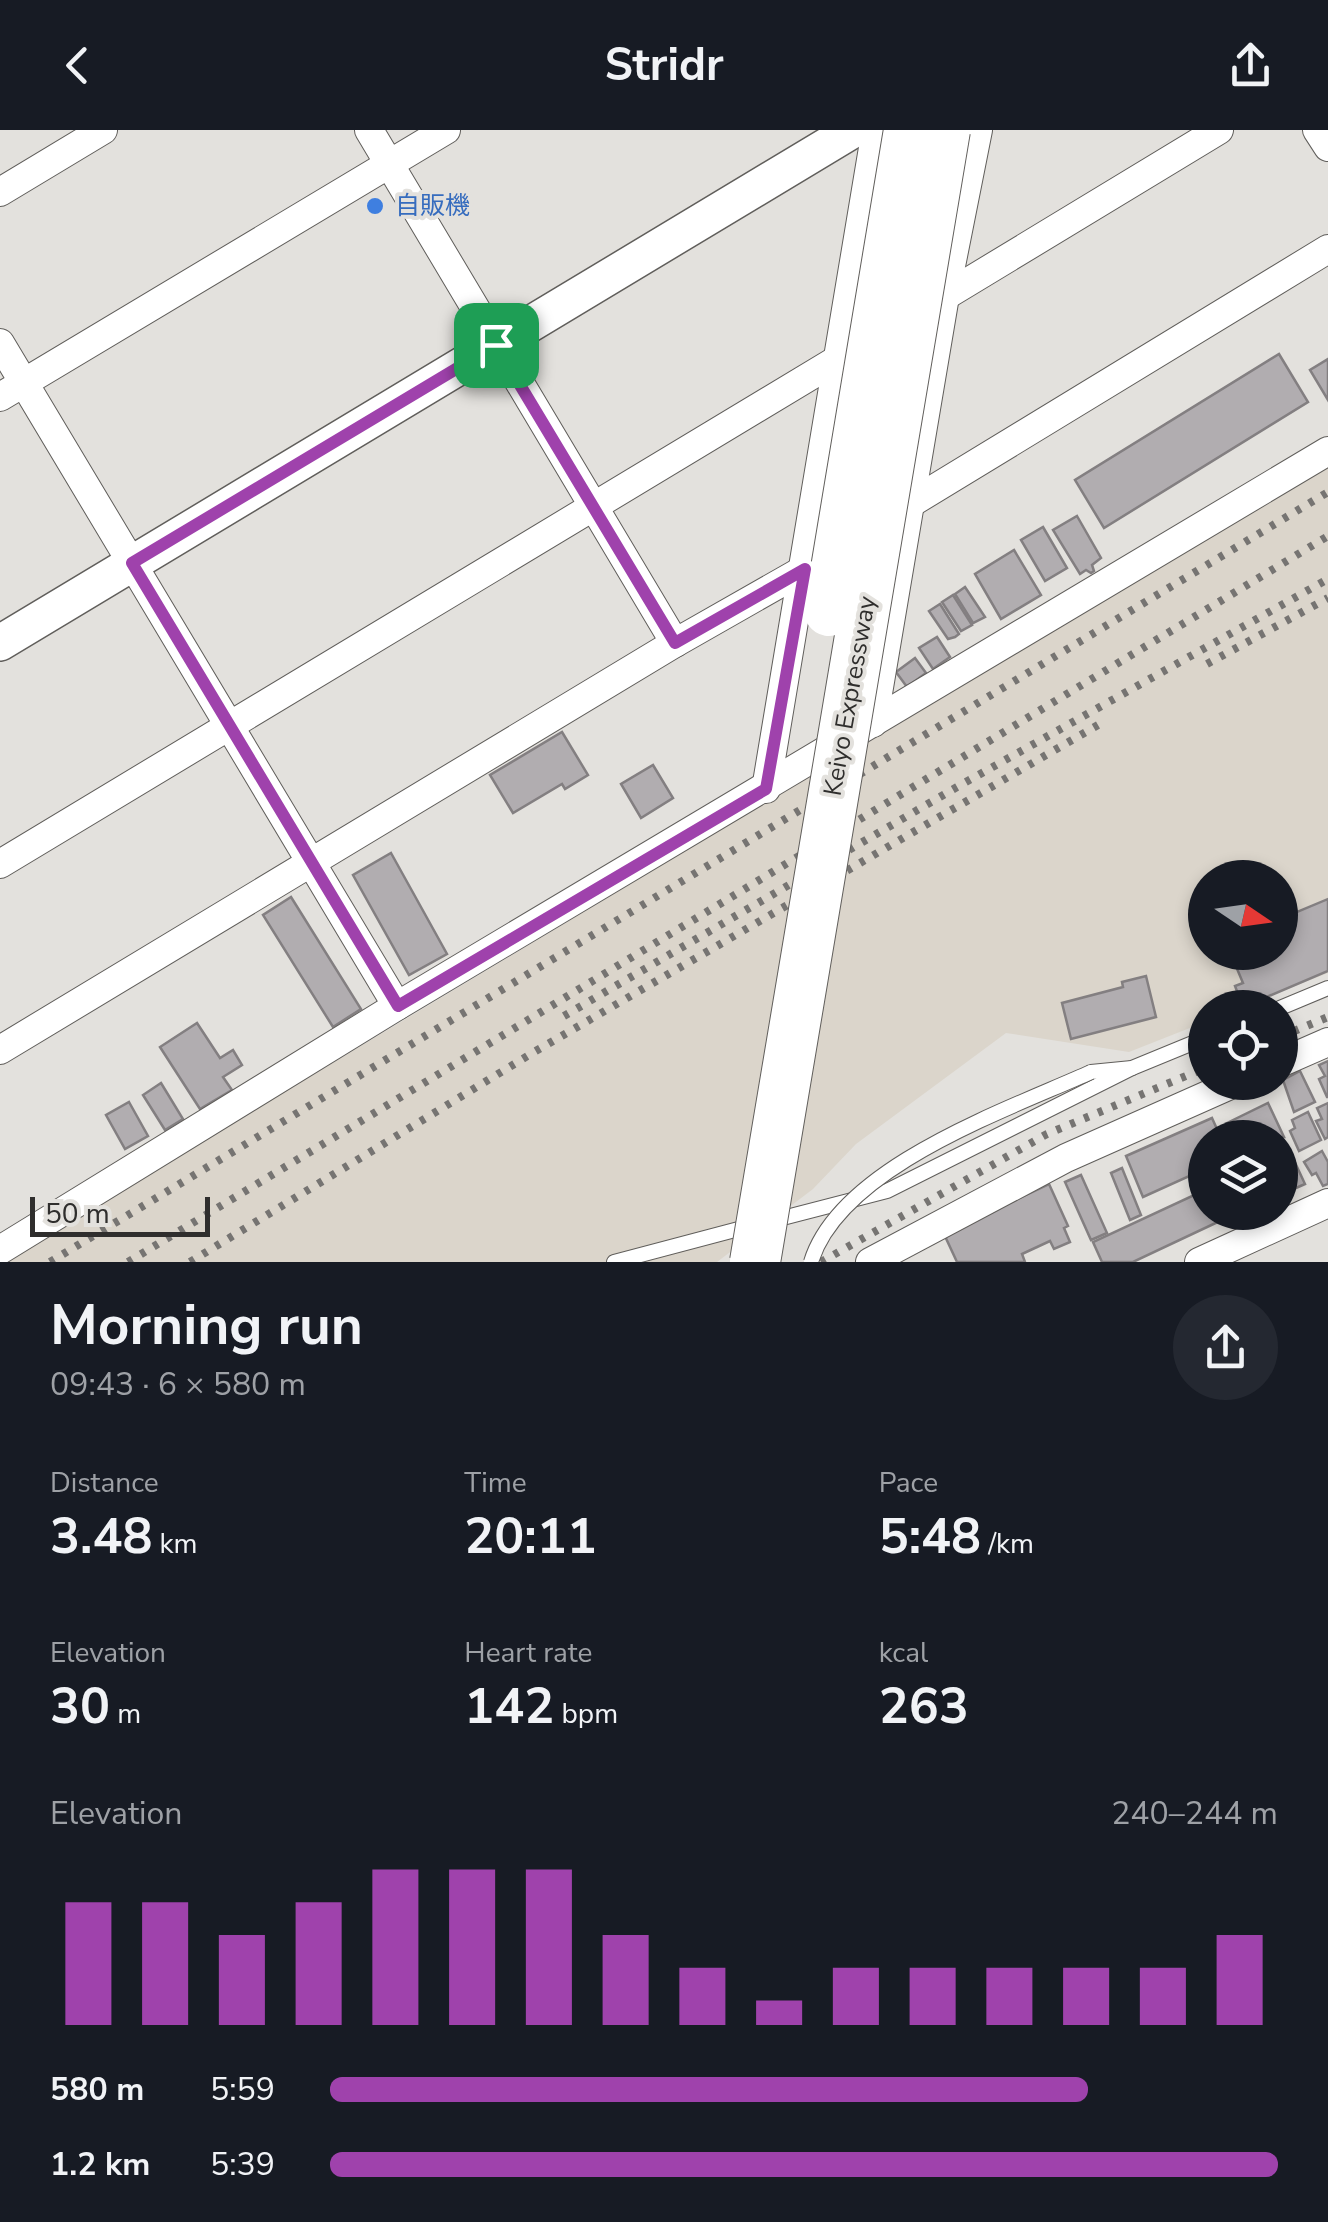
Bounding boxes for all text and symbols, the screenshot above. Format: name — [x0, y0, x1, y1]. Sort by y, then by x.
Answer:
text: Stridr — [604, 35, 724, 96]
icon: back — [50, 38, 105, 93]
icon: share — [1223, 38, 1278, 93]
place label: 自販機 — [395, 189, 470, 223]
marker: 自販機 — [364, 195, 386, 217]
pin — [454, 303, 539, 388]
icon: arrive — [469, 318, 524, 373]
street label: Keiyo Expressway — [816, 593, 884, 799]
north arrow — [1188, 860, 1298, 970]
map controls — [1188, 860, 1298, 1230]
button: locate — [1188, 990, 1298, 1100]
button: layers — [1188, 1120, 1298, 1230]
scale bar — [30, 1192, 210, 1236]
text: 50 m — [45, 1195, 110, 1233]
text: Morning run — [50, 1288, 363, 1363]
button: share — [1173, 1295, 1278, 1400]
text: 09:43 · 6 × 580 m — [50, 1363, 306, 1406]
text: Distance — [50, 1464, 159, 1502]
text: Time — [464, 1464, 527, 1502]
text: Pace — [879, 1464, 938, 1502]
text: 3.48 — [50, 1502, 152, 1571]
text: 20:11 — [464, 1502, 597, 1571]
text: 5:48 — [879, 1502, 981, 1571]
text: km — [152, 1525, 198, 1563]
text: /km — [981, 1525, 1034, 1563]
text: Elevation — [50, 1634, 166, 1672]
text: Heart rate — [464, 1634, 592, 1672]
text: kcal — [879, 1634, 928, 1672]
text: 30 — [50, 1672, 110, 1741]
text: 142 — [464, 1672, 554, 1741]
text: 263 — [879, 1672, 969, 1741]
text: m — [110, 1695, 141, 1733]
text: bpm — [554, 1695, 618, 1733]
text: Elevation — [50, 1792, 183, 1835]
text: 240–244 m — [1111, 1792, 1278, 1835]
text: 580 m — [50, 2068, 144, 2111]
text: 5:59 — [210, 2068, 275, 2111]
text: 1.2 km — [50, 2143, 150, 2186]
text: 5:39 — [210, 2143, 275, 2186]

